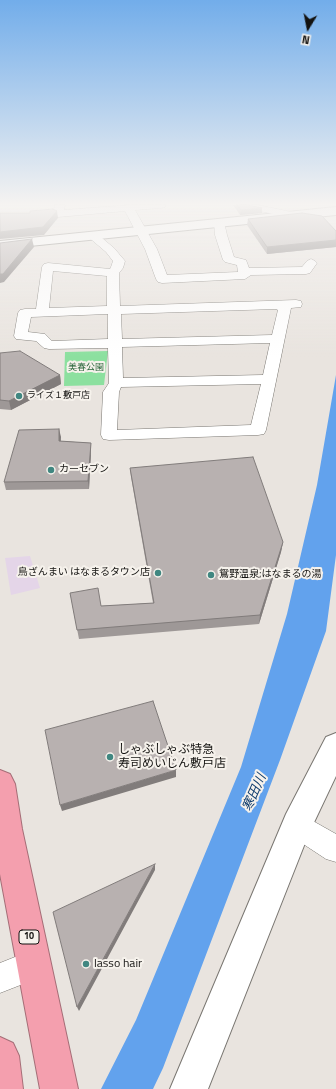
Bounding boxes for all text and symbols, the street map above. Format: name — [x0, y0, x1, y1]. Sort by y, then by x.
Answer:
north arrow — [288, 8, 328, 48]
text: N — [301, 31, 311, 48]
park label: 美春公園 — [68, 363, 104, 373]
marker: ライズ１敷戸店 — [14, 391, 24, 401]
place label: ライズ１敷戸店 — [27, 391, 90, 401]
place label: カーセブン — [59, 464, 109, 476]
marker: カーセブン — [46, 465, 56, 475]
place label: 鳥ざんまい はなまるタウン店 — [18, 567, 150, 579]
marker: 鳥ざんまい はなまるタウン店 — [153, 568, 163, 578]
place label: 鴛野温泉;はなまるの湯 — [219, 569, 321, 581]
marker: 鴛野温泉;はなまるの湯 — [206, 570, 216, 580]
place label: しゃぶしゃぶ特急 寿司めいじん敷戸店 — [118, 743, 226, 771]
marker: しゃぶしゃぶ特急 寿司めいじん敷戸店 — [105, 752, 115, 762]
water label: 寒田川 — [240, 772, 270, 814]
road number: 10 — [19, 930, 39, 944]
place label: lasso hair — [94, 957, 142, 971]
marker: lasso hair — [81, 959, 91, 969]

